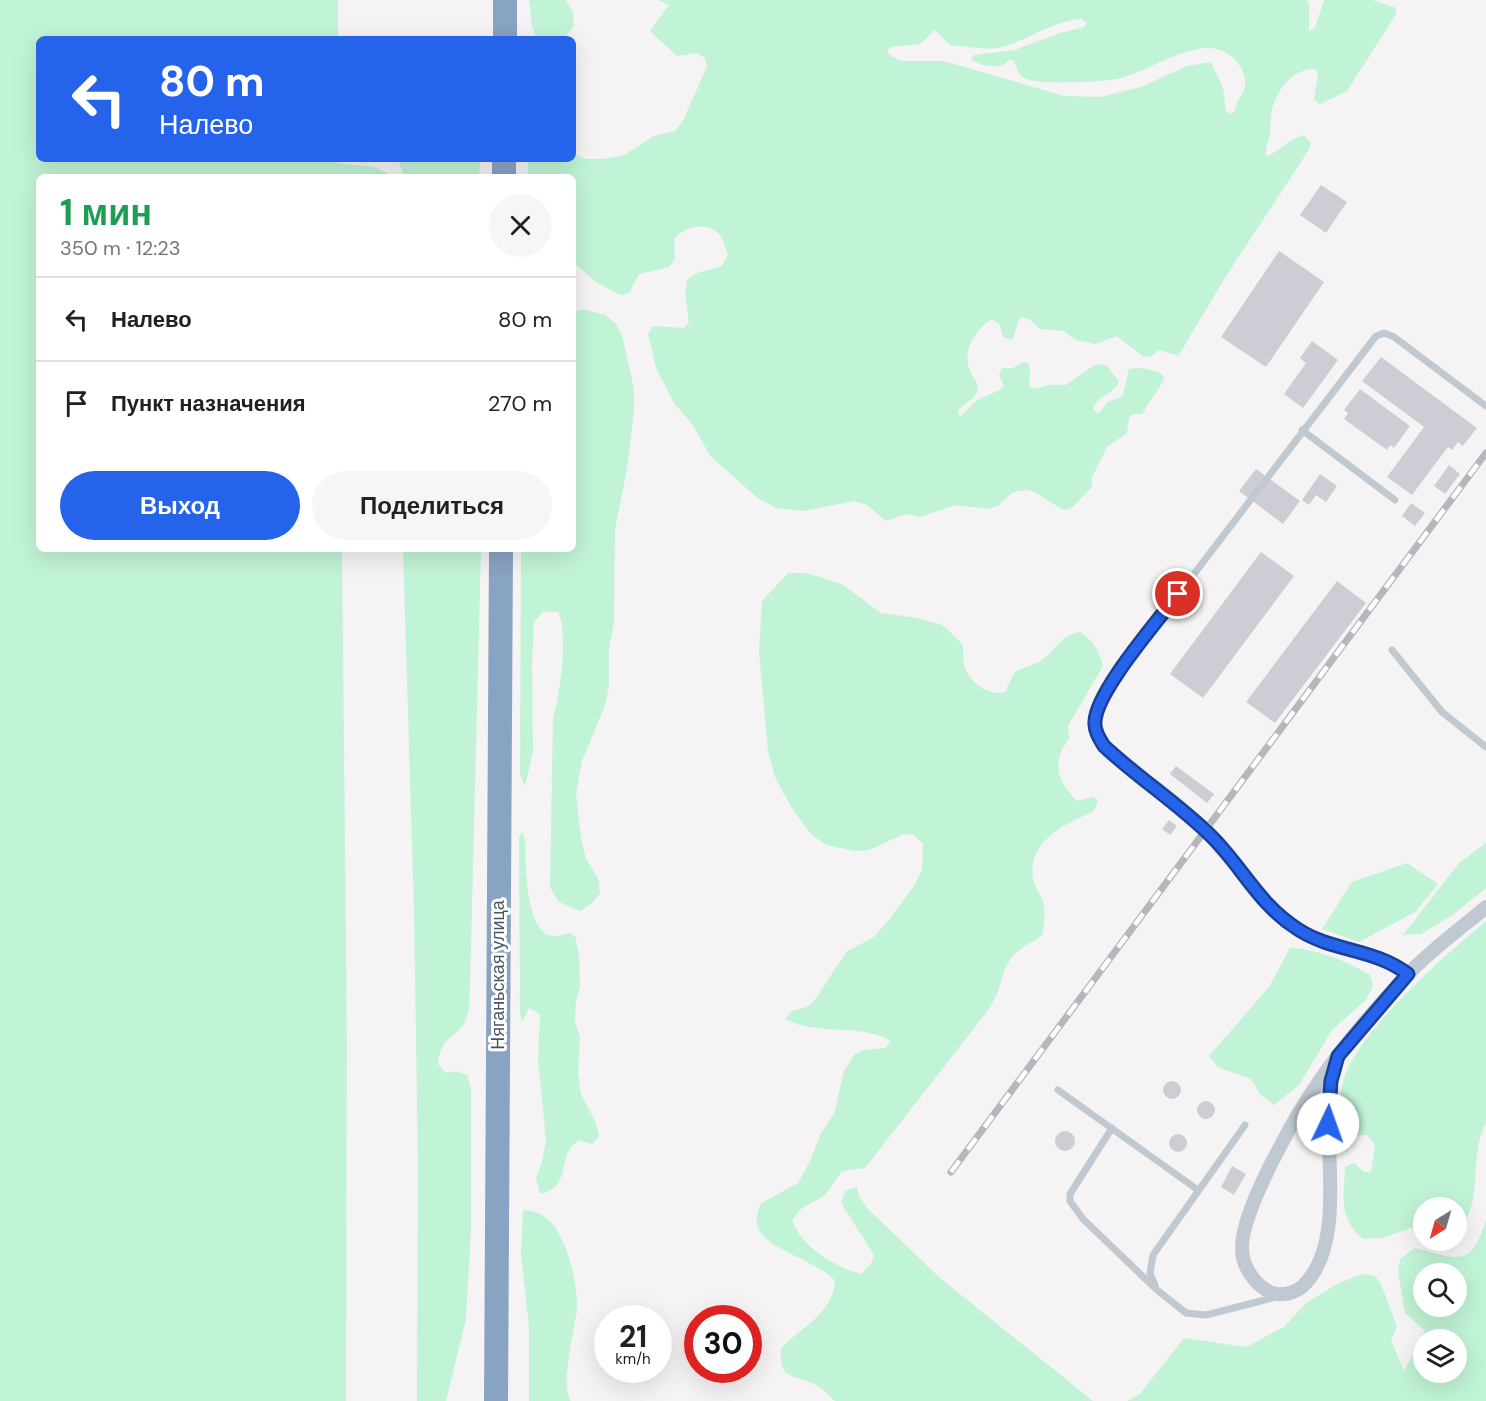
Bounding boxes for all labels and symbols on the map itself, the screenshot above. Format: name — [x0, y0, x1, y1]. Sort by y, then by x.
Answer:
pin — [1152, 568, 1203, 619]
street label: Няганьская улица — [486, 899, 510, 1050]
position arrow — [1296, 1092, 1360, 1156]
north arrow — [1413, 1197, 1467, 1251]
speed limit sign: 30 — [684, 1305, 762, 1383]

